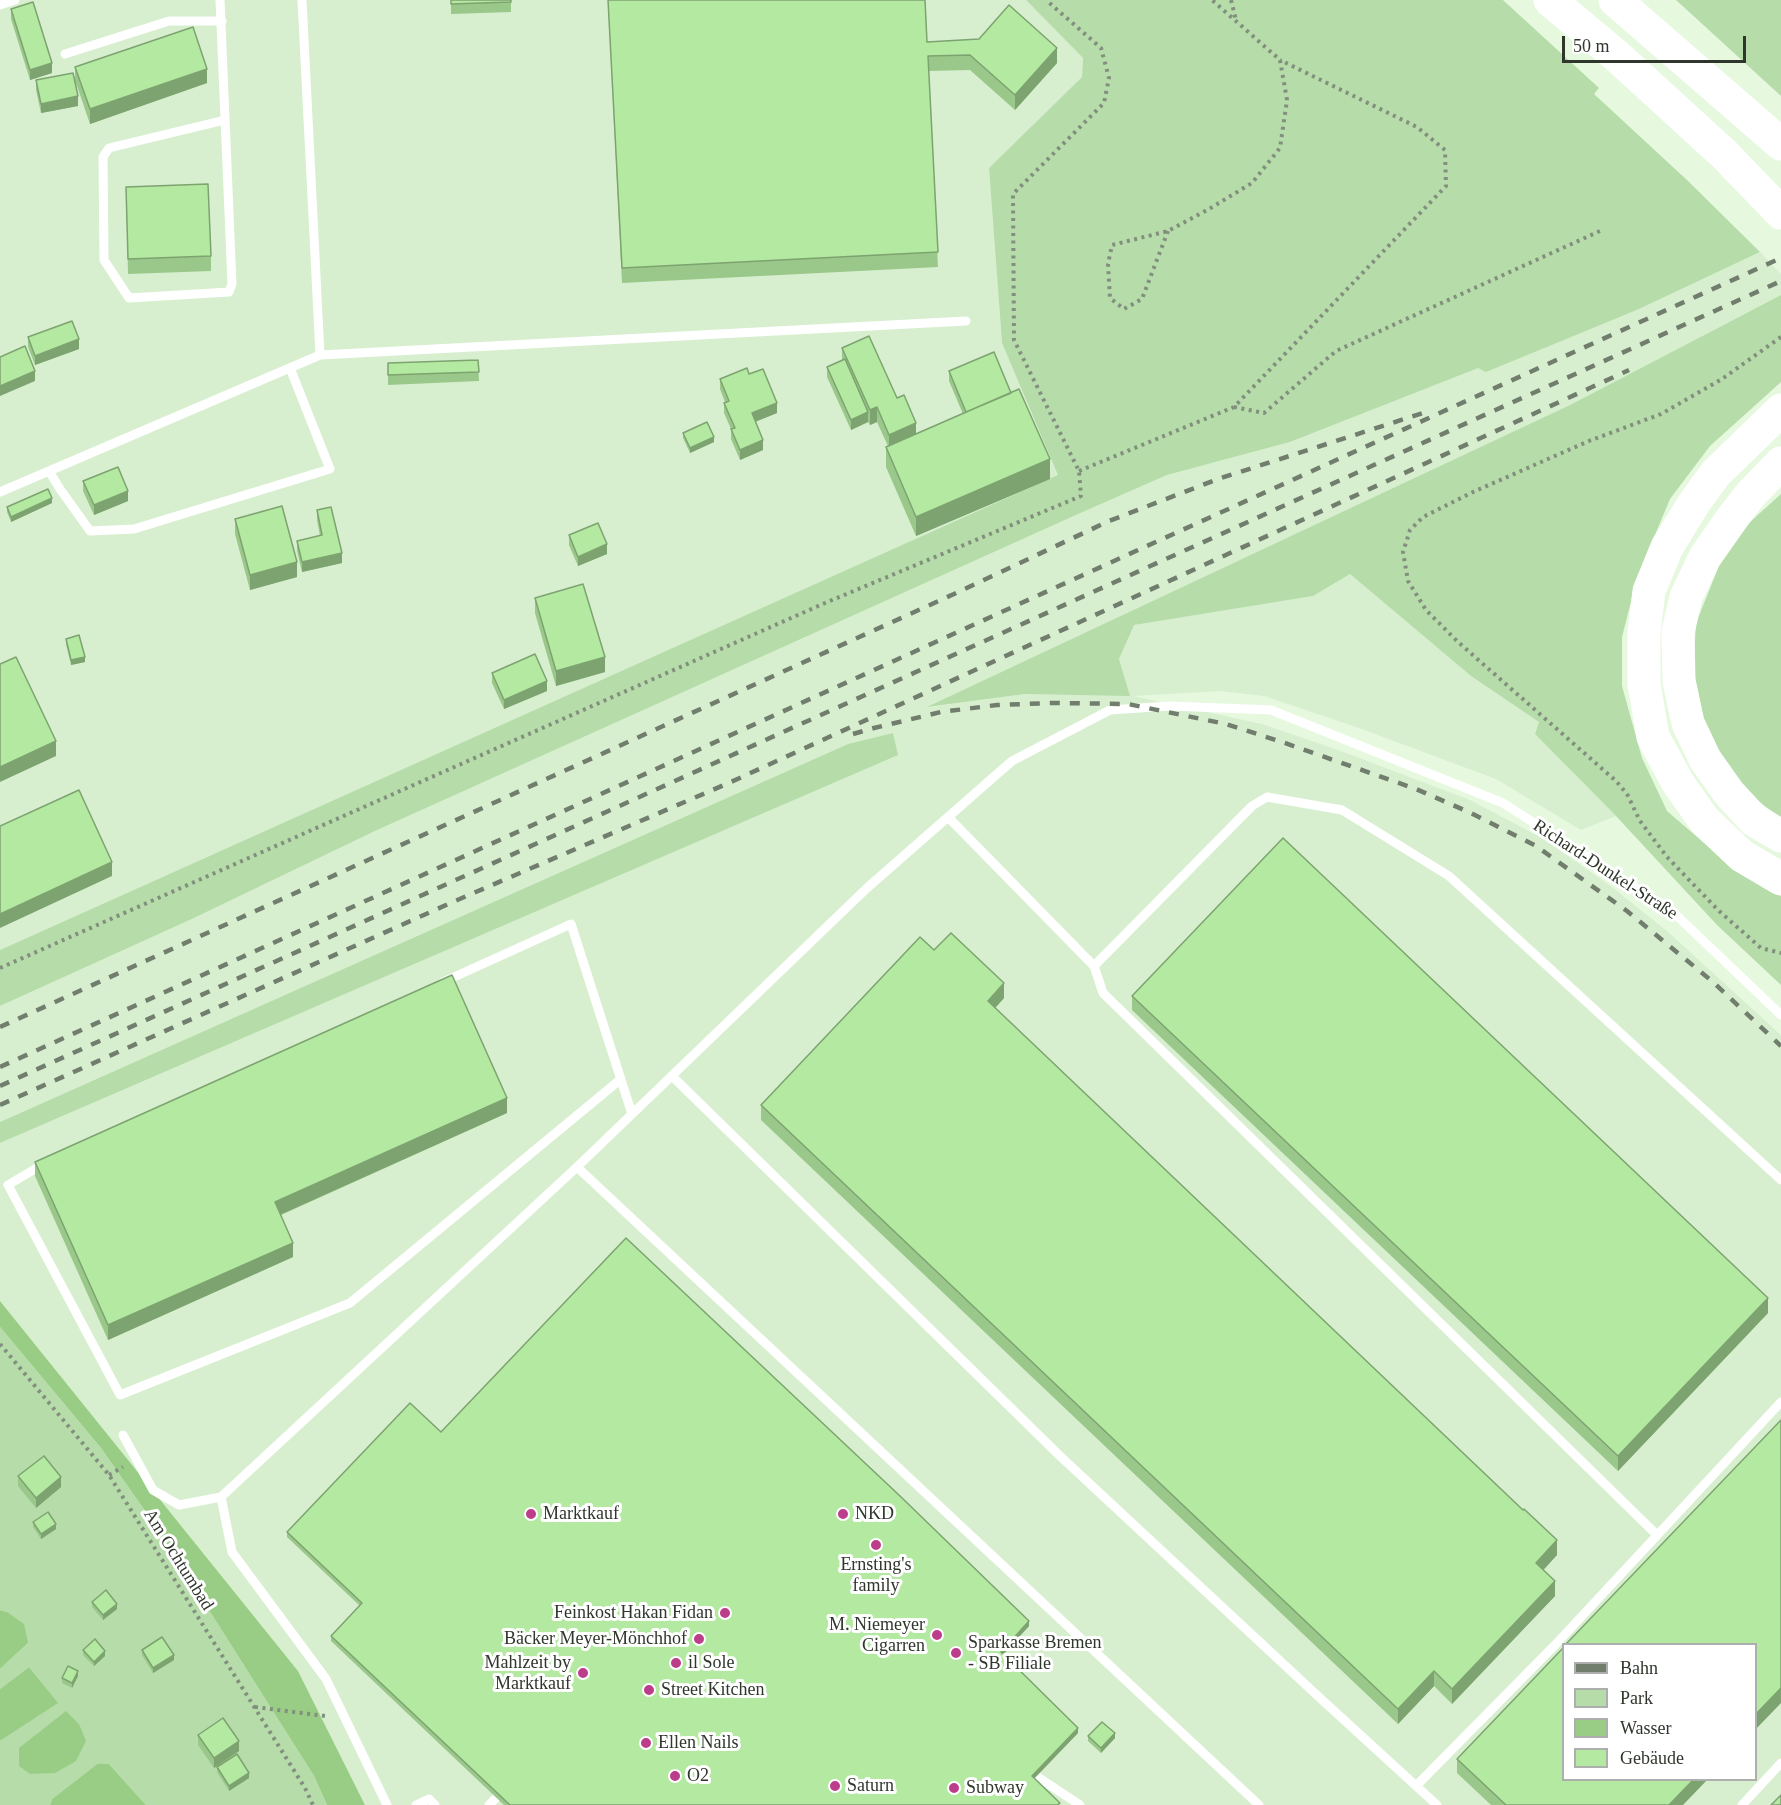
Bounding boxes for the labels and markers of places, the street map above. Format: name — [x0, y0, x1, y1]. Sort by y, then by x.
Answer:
place label: Marktkauf — [543, 1503, 619, 1525]
place label: NKD — [855, 1503, 894, 1525]
marker: Marktkauf — [524, 1507, 538, 1521]
marker: NKD — [836, 1507, 850, 1521]
marker: Ernsting's family — [869, 1538, 883, 1552]
place label: Ernsting's family — [840, 1554, 912, 1596]
place label: Feinkost Hakan Fidan — [554, 1602, 713, 1624]
marker: Feinkost Hakan Fidan — [718, 1606, 732, 1620]
place label: M. Niemeyer Cigarren — [829, 1614, 925, 1656]
place label: Bäcker Meyer-Mönchhof — [504, 1628, 687, 1650]
marker: M. Niemeyer Cigarren — [930, 1628, 944, 1642]
marker: Bäcker Meyer-Mönchhof — [692, 1632, 706, 1646]
place label: Sparkasse Bremen - SB Filiale — [968, 1632, 1101, 1674]
marker: Sparkasse Bremen - SB Filiale — [949, 1646, 963, 1660]
place label: Mahlzeit by Marktkauf — [485, 1652, 571, 1694]
place label: il Sole — [688, 1652, 735, 1674]
marker: il Sole — [669, 1656, 683, 1670]
marker: Mahlzeit by Marktkauf — [576, 1666, 590, 1680]
place label: Street Kitchen — [661, 1679, 764, 1701]
marker: Street Kitchen — [642, 1683, 656, 1697]
place label: Ellen Nails — [658, 1732, 738, 1754]
marker: Ellen Nails — [639, 1736, 653, 1750]
place label: O2 — [687, 1765, 709, 1787]
marker: O2 — [668, 1769, 682, 1783]
place label: Saturn — [847, 1775, 894, 1797]
place label: Subway — [966, 1777, 1024, 1799]
marker: Saturn — [828, 1779, 842, 1793]
marker: Subway — [947, 1781, 961, 1795]

